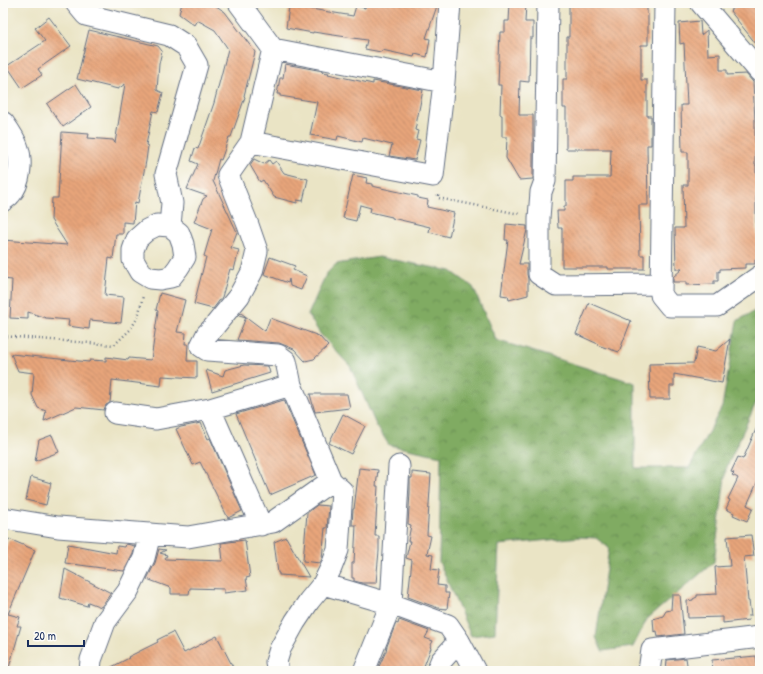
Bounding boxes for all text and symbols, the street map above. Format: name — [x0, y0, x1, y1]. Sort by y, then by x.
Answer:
scale bar — [28, 622, 84, 648]
text: 20 m — [34, 627, 56, 644]

